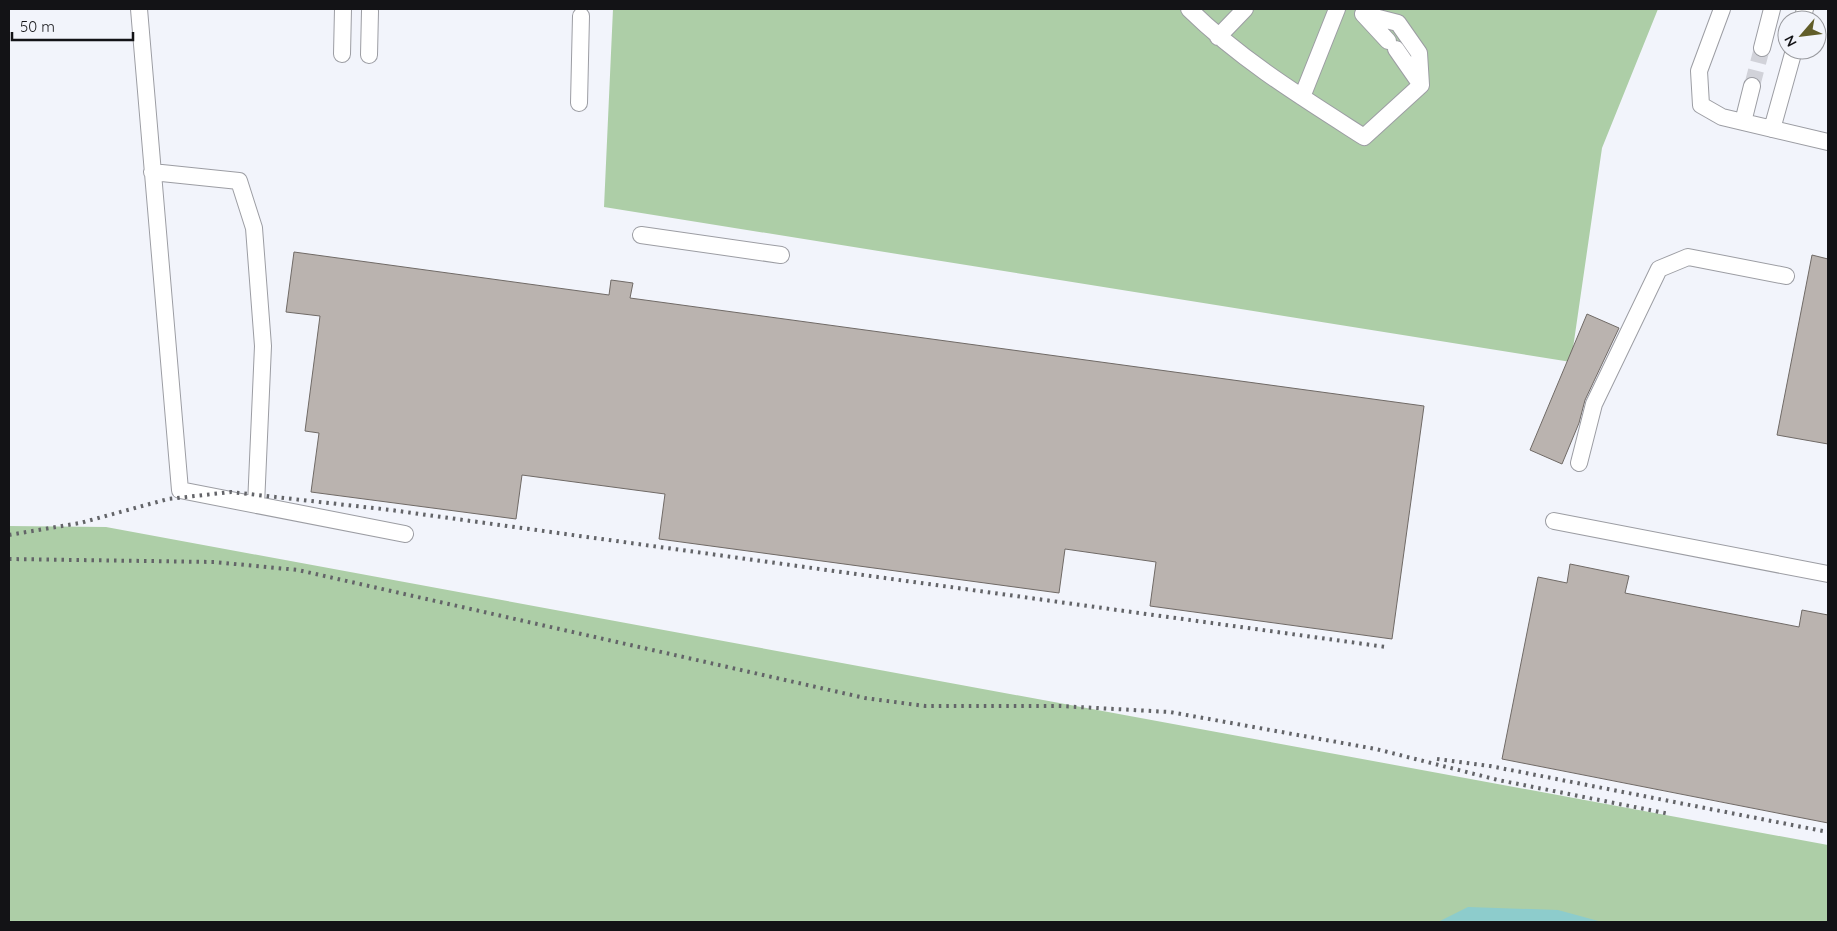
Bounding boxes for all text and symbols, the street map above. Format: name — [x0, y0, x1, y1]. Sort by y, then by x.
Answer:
scale bar — [12, 10, 134, 42]
north arrow — [1777, 10, 1827, 60]
text: 50 m — [20, 17, 55, 36]
text: N — [1780, 32, 1801, 50]

